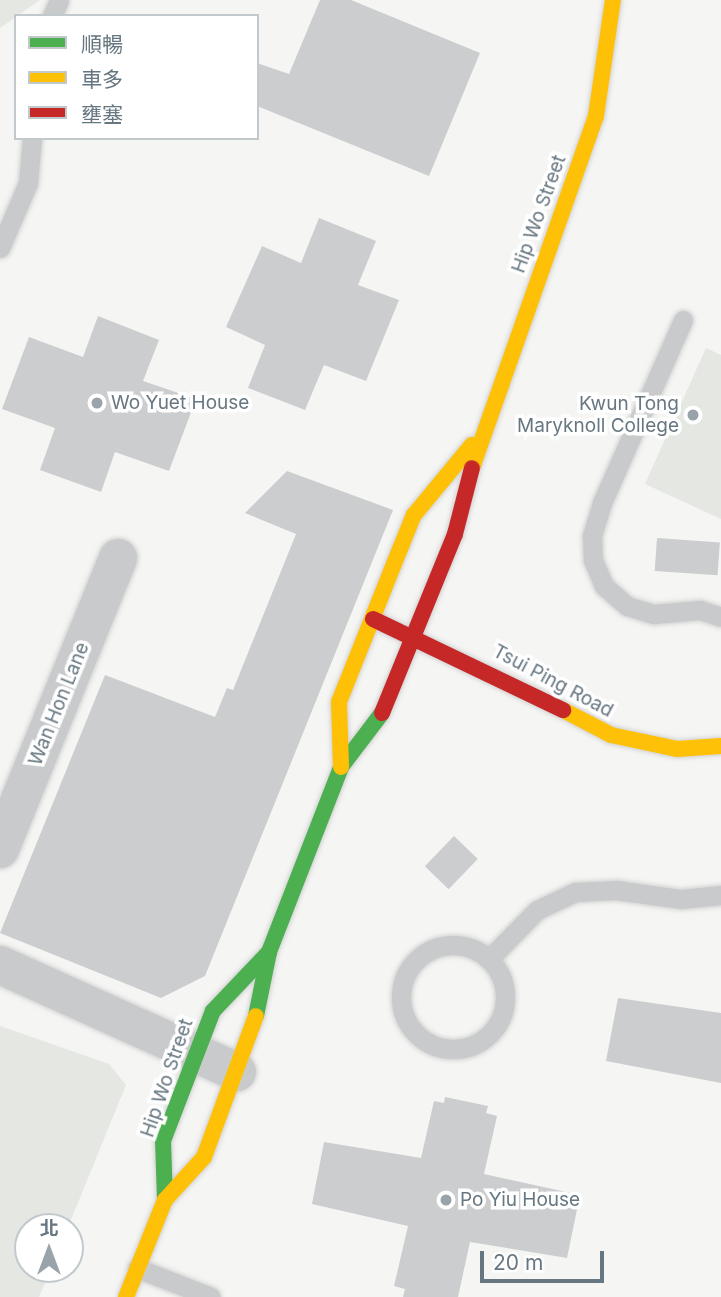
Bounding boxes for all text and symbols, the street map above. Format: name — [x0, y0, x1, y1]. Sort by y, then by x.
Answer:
legend — [14, 14, 259, 140]
text: 順暢 — [81, 32, 123, 57]
text: 車多 — [81, 67, 123, 92]
text: 壅塞 — [81, 102, 123, 127]
street label: Hip Wo Street — [507, 152, 571, 276]
place label: Wo Yuet House — [111, 392, 249, 414]
place label: Kwun Tong Maryknoll College — [517, 393, 679, 437]
marker: Wo Yuet House — [89, 395, 105, 411]
marker: Kwun Tong Maryknoll College — [685, 407, 701, 423]
street label: Wan Hon Lane — [24, 639, 94, 769]
street label: Tsui Ping Road — [489, 640, 617, 722]
street label: Hip Wo Street — [136, 1016, 198, 1140]
place label: Po Yiu House — [460, 1189, 580, 1211]
marker: Po Yiu House — [438, 1192, 454, 1208]
north arrow — [14, 1213, 84, 1283]
text: 北 — [39, 1217, 59, 1240]
scale bar — [483, 1238, 607, 1282]
text: 20 m — [493, 1250, 543, 1275]

